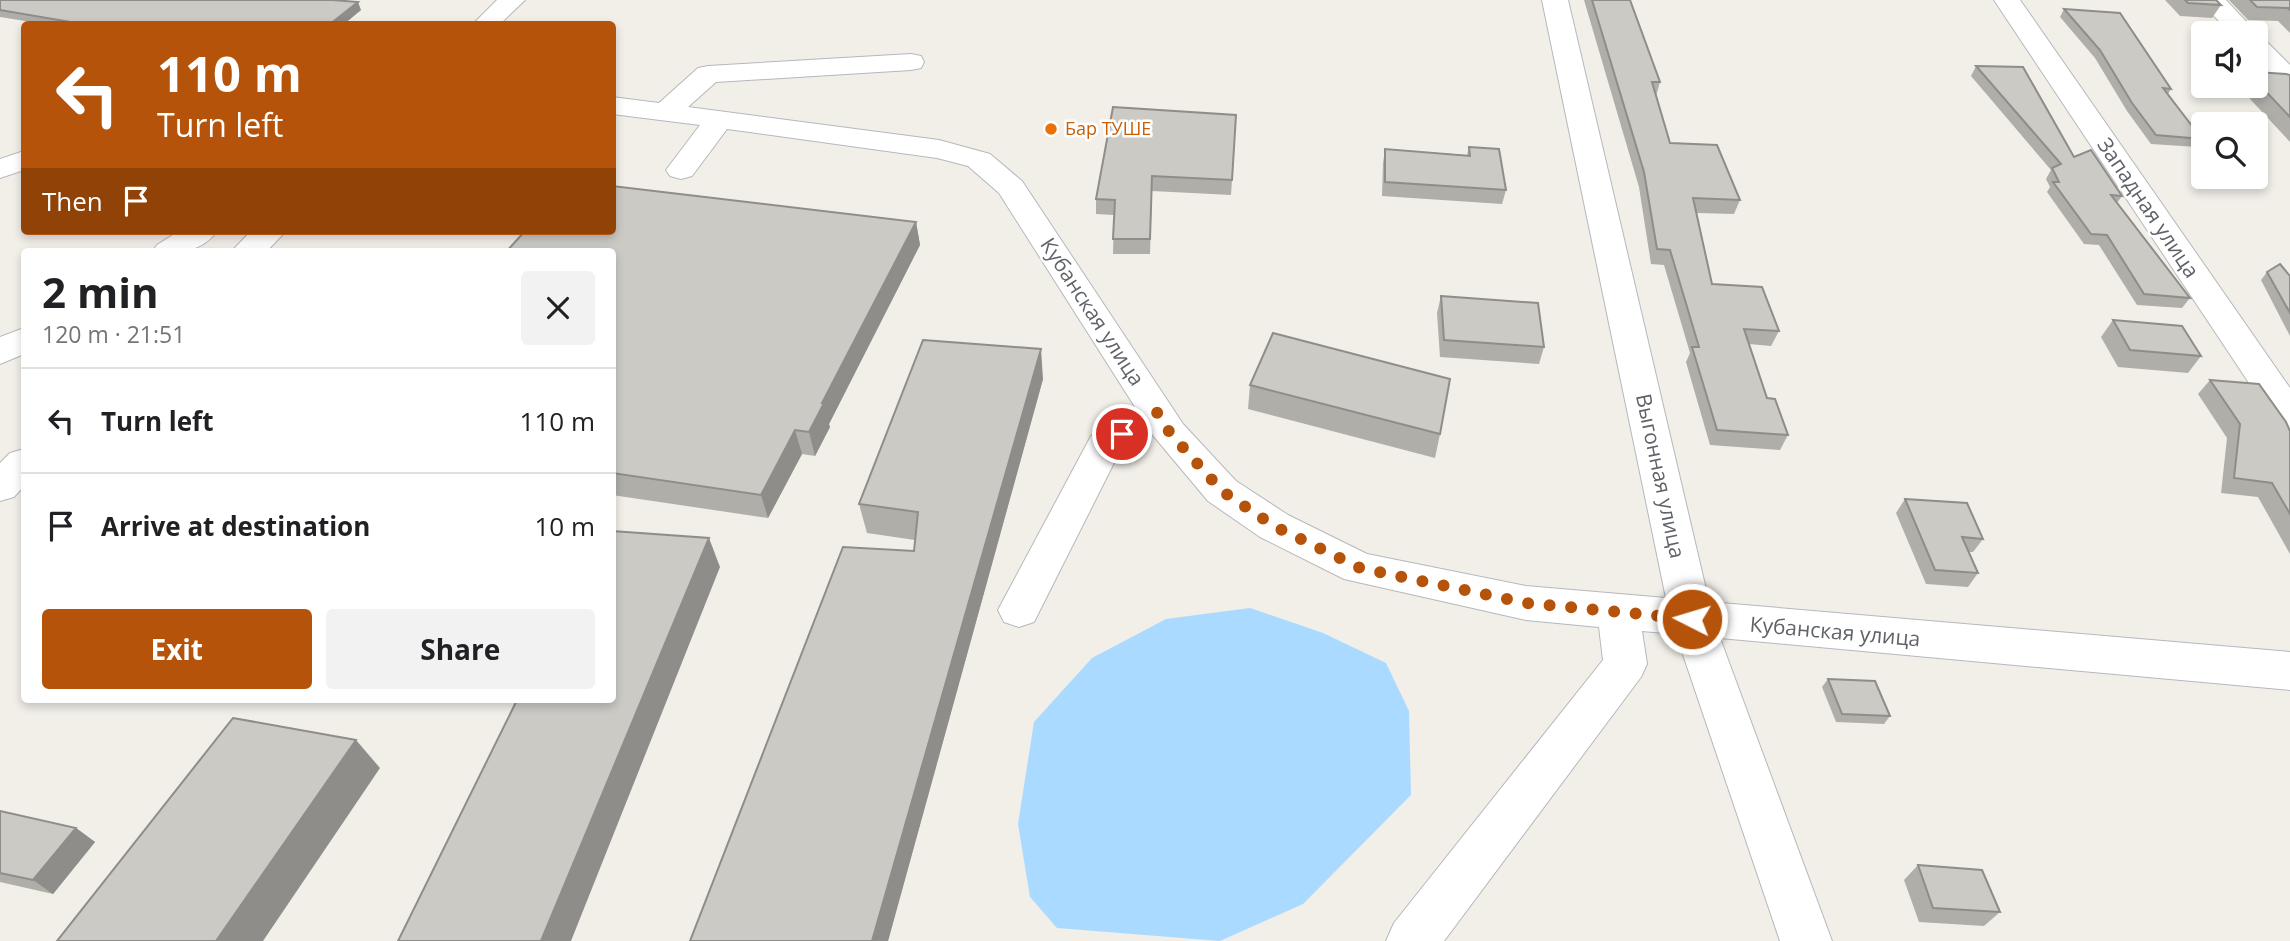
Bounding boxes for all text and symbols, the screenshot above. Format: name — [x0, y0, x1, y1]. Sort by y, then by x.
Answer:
map controls — [2191, 21, 2268, 189]
button: sound — [2191, 21, 2268, 98]
text: 110 m — [157, 40, 302, 106]
icon: left — [42, 49, 133, 140]
text: Turn left — [157, 103, 283, 146]
button: search — [2191, 112, 2268, 189]
place label: Бар ТУШЕ — [1065, 116, 1151, 140]
marker: Бар ТУШЕ — [1043, 121, 1059, 137]
street label: Западная улица — [2092, 132, 2206, 283]
icon: arrive — [117, 182, 155, 220]
text: Then — [42, 183, 103, 219]
street label: Кубанская улица — [1034, 232, 1151, 391]
text: 2 min — [42, 263, 159, 320]
button: close — [521, 271, 595, 345]
text: 120 m · 21:51 — [42, 318, 185, 350]
street label: Выгонная улица — [1630, 391, 1692, 561]
icon: left — [42, 402, 80, 440]
text: Turn left — [101, 403, 213, 439]
text: 110 m — [520, 403, 595, 439]
pin — [1092, 404, 1152, 464]
icon: arrive — [1103, 415, 1141, 453]
icon: arrive — [42, 507, 80, 545]
text: Arrive at destination — [101, 508, 370, 544]
text: 10 m — [534, 508, 595, 544]
position arrow — [1655, 582, 1729, 656]
button: Exit — [42, 609, 312, 689]
button: Share — [326, 609, 595, 689]
street label: Кубанская улица — [1749, 610, 1922, 652]

